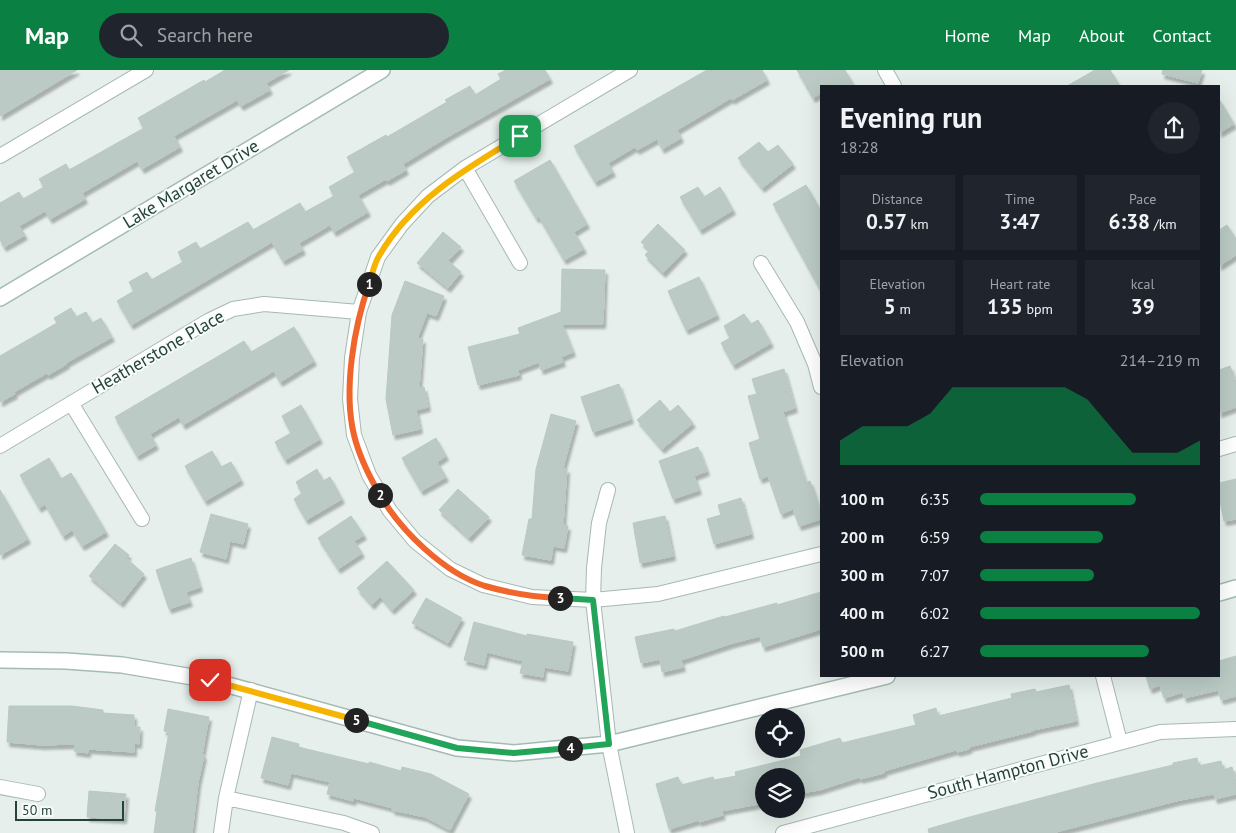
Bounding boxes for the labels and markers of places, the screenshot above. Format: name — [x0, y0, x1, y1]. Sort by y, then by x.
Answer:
pin — [499, 115, 541, 157]
pin: 1 — [356, 272, 382, 296]
pin: 2 — [368, 482, 392, 508]
pin: 3 — [548, 586, 572, 610]
pin — [189, 659, 231, 701]
pin: 5 — [344, 708, 368, 732]
pin: 4 — [558, 736, 582, 760]

